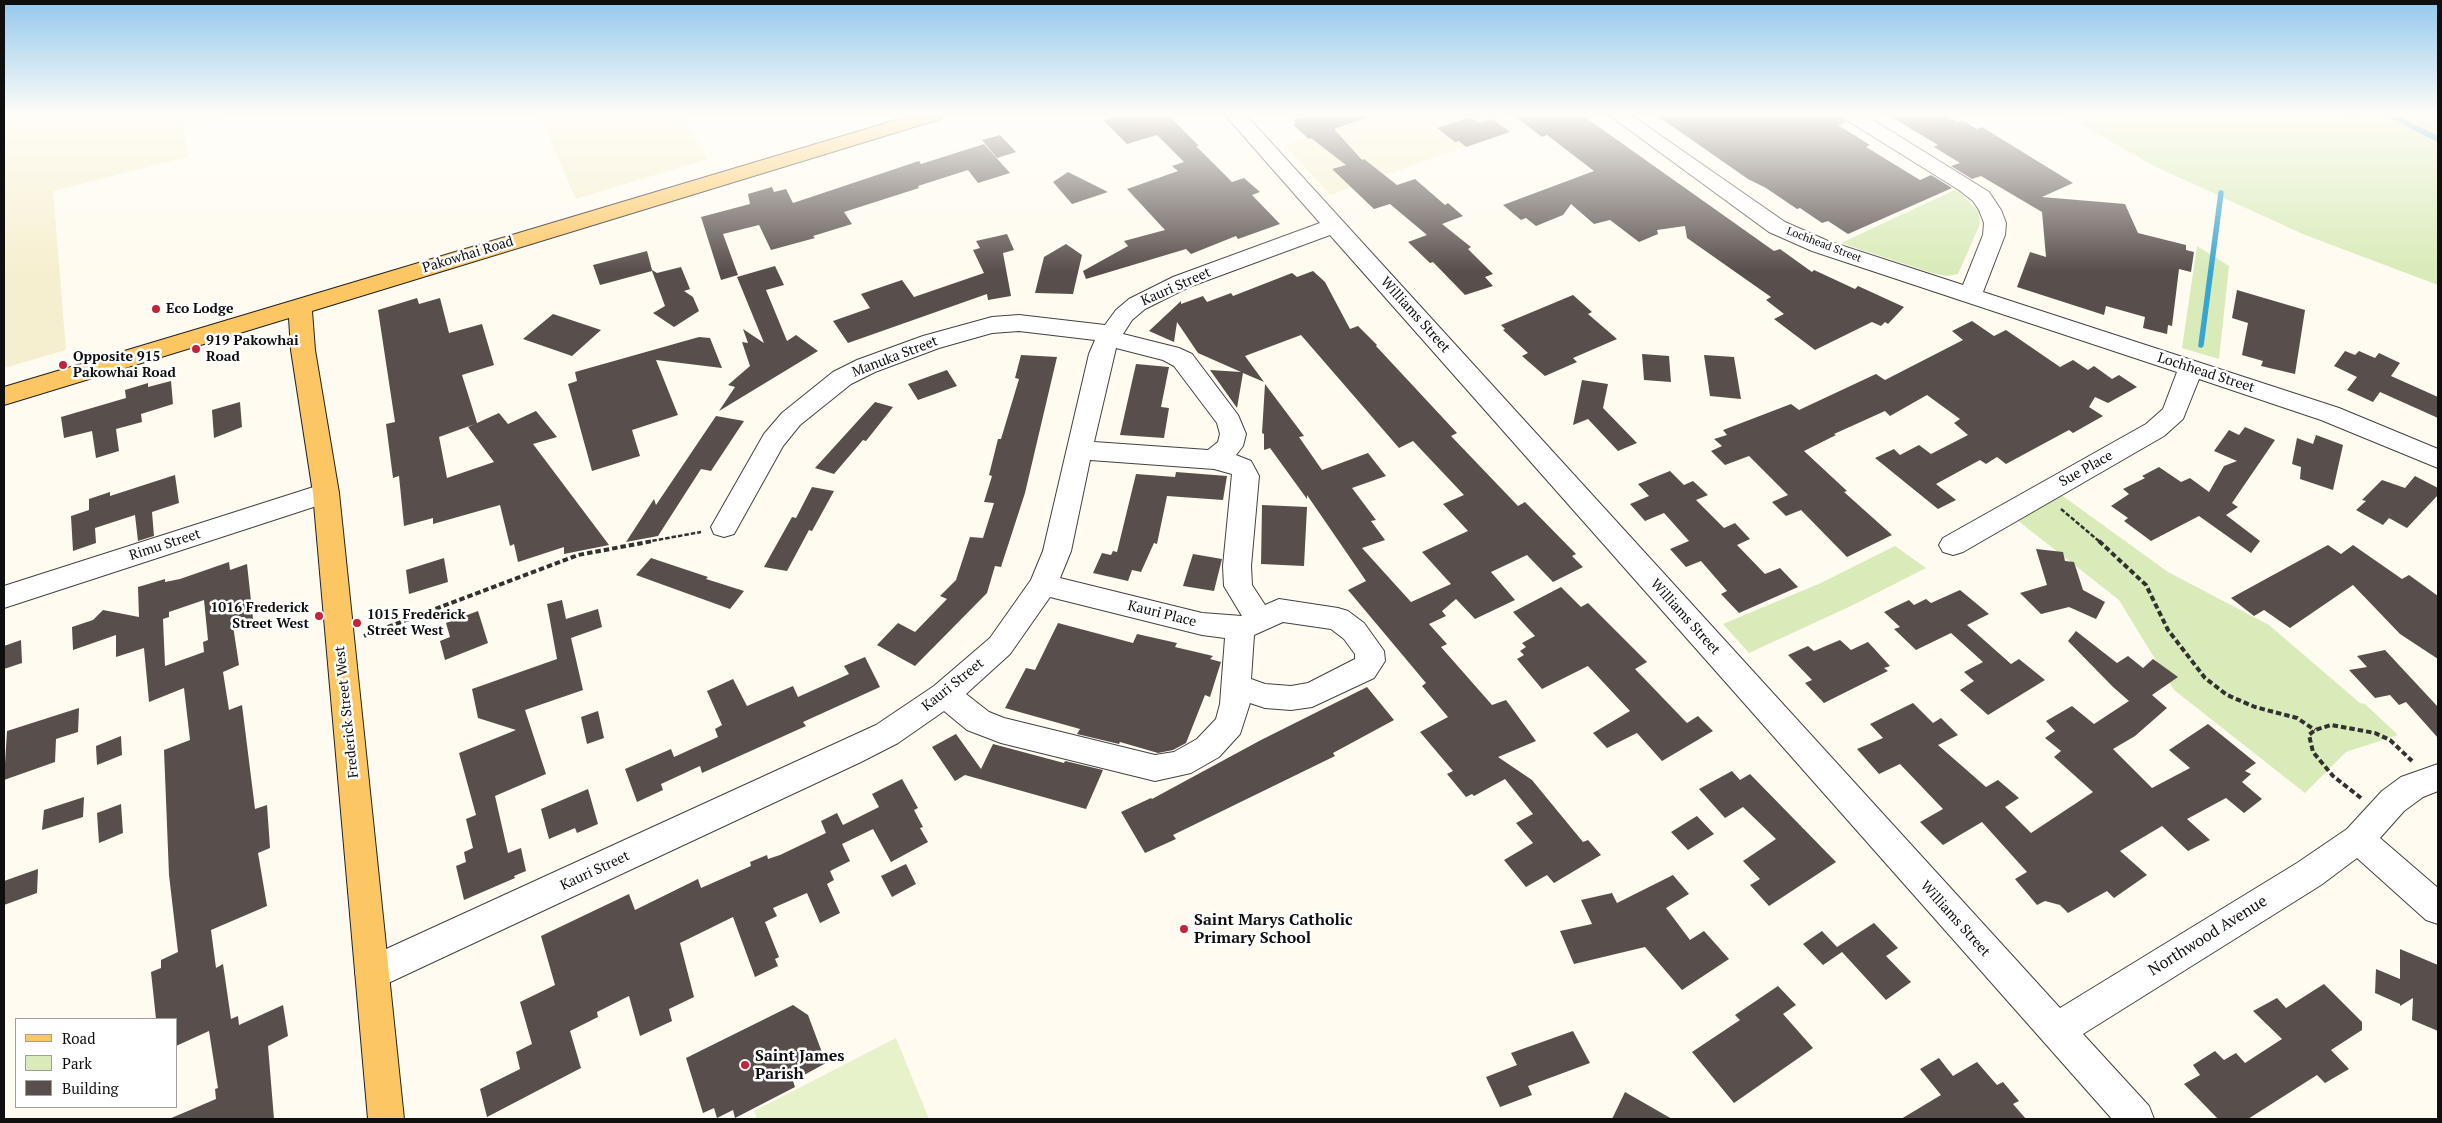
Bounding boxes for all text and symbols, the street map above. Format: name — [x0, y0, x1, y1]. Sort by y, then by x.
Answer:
street label: Lochhead Street — [1785, 225, 1863, 265]
street label: Pakowhai Road — [420, 233, 516, 277]
street label: Kauri Street — [1139, 264, 1213, 310]
street label: Williams Street — [1377, 274, 1453, 356]
place label: Eco Lodge — [166, 301, 233, 317]
marker: Eco Lodge — [150, 303, 162, 315]
place label: 919 Pakowhai Road — [206, 333, 299, 366]
street label: Manuka Street — [850, 333, 940, 381]
marker: 919 Pakowhai Road — [190, 343, 202, 355]
place label: Opposite 915 Pakowhai Road — [73, 349, 176, 382]
street label: Lochhead Street — [2155, 349, 2257, 397]
marker: Opposite 915 Pakowhai Road — [57, 359, 69, 371]
street label: Sue Place — [2056, 447, 2116, 491]
street label: Rimu Street — [127, 526, 203, 564]
street label: Williams Street — [1647, 576, 1723, 658]
street label: Kauri Place — [1126, 597, 1198, 631]
place label: 1016 Frederick Street West — [210, 600, 309, 632]
place label: 1015 Frederick Street West — [367, 607, 466, 640]
marker: 1016 Frederick Street West — [313, 610, 325, 622]
marker: 1015 Frederick Street West — [351, 617, 363, 629]
street label: Frederick Street West — [332, 645, 362, 779]
street label: Kauri Street — [919, 655, 987, 715]
street label: Kauri Street — [558, 848, 632, 894]
street label: Williams Street — [1917, 878, 1993, 960]
street label: Northwood Avenue — [2145, 892, 2271, 980]
place label: Saint Marys Catholic Primary School — [1194, 910, 1353, 948]
marker: Saint Marys Catholic Primary School — [1178, 923, 1190, 935]
legend — [15, 1018, 178, 1108]
text: Road — [62, 1028, 95, 1048]
place label: Saint James Parish — [755, 1046, 845, 1084]
text: Park — [62, 1053, 92, 1073]
marker: Saint James Parish — [739, 1059, 751, 1071]
text: Building — [62, 1078, 119, 1098]

